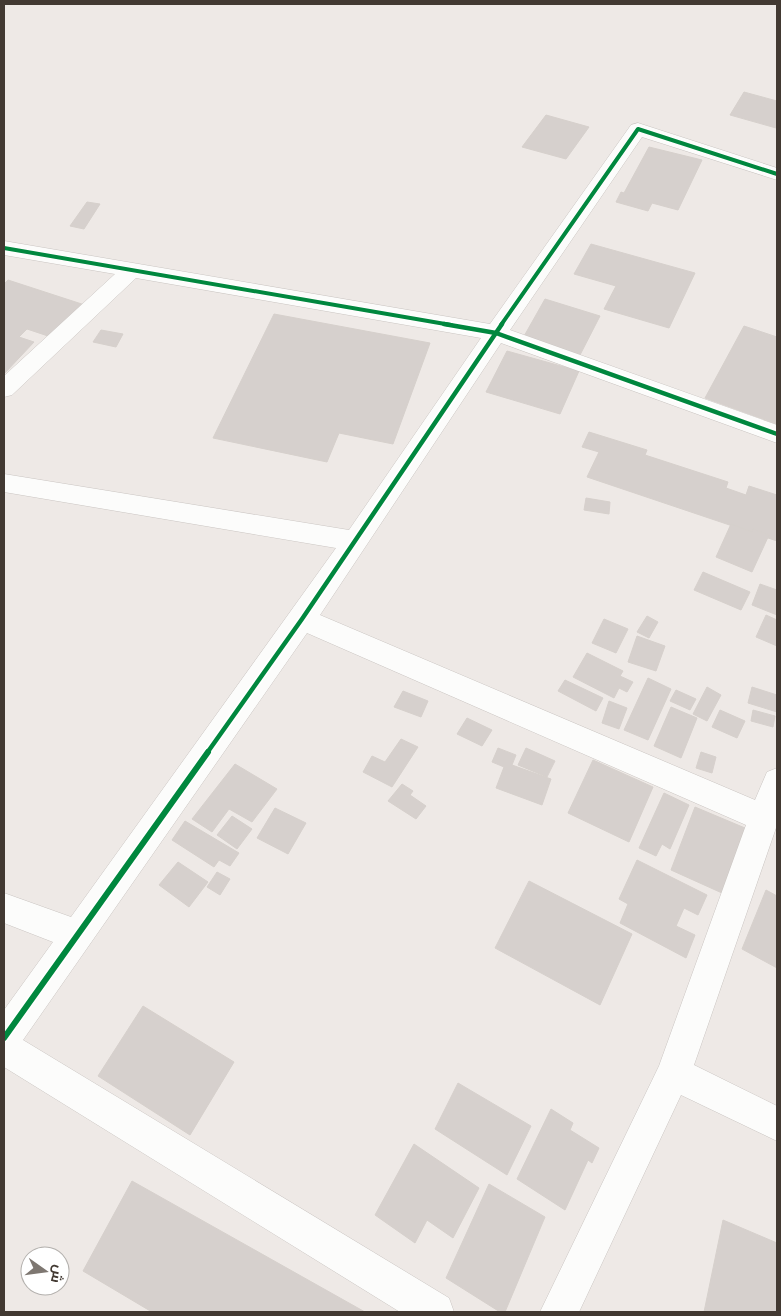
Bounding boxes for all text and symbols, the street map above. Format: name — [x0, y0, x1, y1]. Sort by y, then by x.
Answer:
north arrow — [20, 1246, 70, 1296]
text: ش — [47, 1263, 68, 1285]

